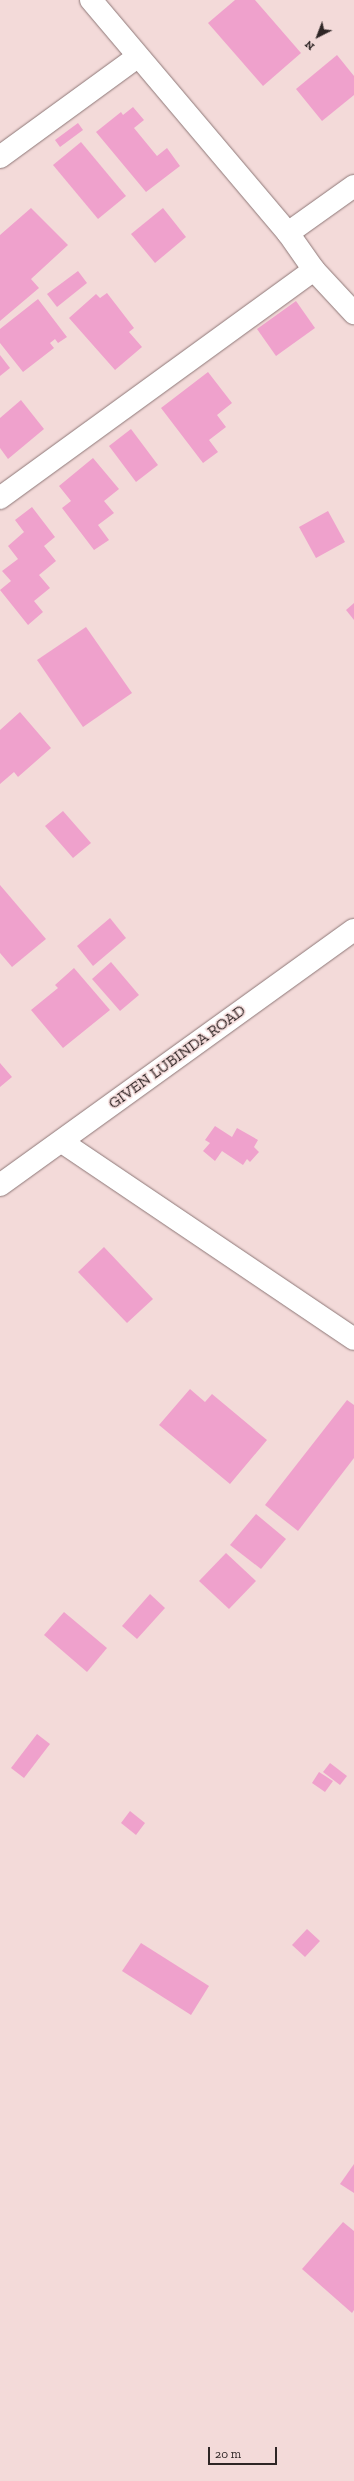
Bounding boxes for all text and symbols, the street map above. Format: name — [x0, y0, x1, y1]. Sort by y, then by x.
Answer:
north arrow — [298, 16, 338, 56]
text: N — [302, 38, 317, 53]
street label: GIVEN LUBINDA ROAD — [104, 1001, 250, 1113]
scale bar — [210, 2439, 279, 2465]
text: 20 m — [215, 2447, 241, 2461]

